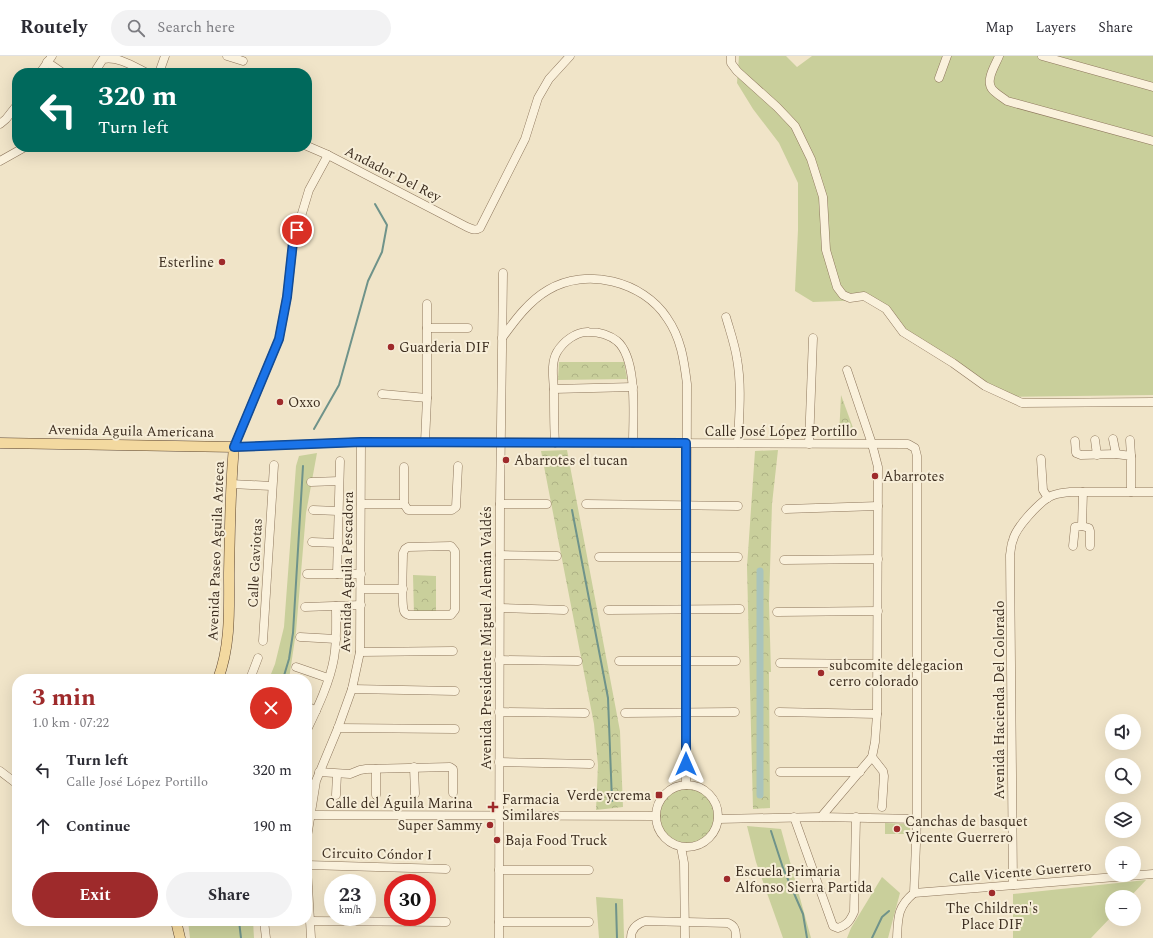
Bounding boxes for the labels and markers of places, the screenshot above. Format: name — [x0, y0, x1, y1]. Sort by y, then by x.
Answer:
pin — [280, 213, 314, 247]
place label: Esterline — [158, 252, 214, 273]
marker: Esterline — [217, 257, 227, 267]
place label: Guarderia DIF — [399, 337, 490, 358]
marker: Guarderia DIF — [386, 342, 396, 352]
place label: Oxxo — [288, 392, 321, 413]
marker: Oxxo — [275, 397, 285, 407]
place label: Abarrotes el tucan — [514, 450, 628, 471]
marker: Abarrotes el tucan — [501, 455, 511, 465]
place label: Abarrotes — [883, 466, 944, 487]
marker: Abarrotes — [870, 471, 880, 481]
place label: subcomite delegacion cerro colorado — [829, 655, 963, 692]
marker: subcomite delegacion cerro colorado — [816, 668, 826, 678]
place label: Verde ycrema — [566, 785, 651, 806]
place label: Farmacia Similares — [502, 789, 560, 826]
marker: Verde ycrema — [654, 790, 664, 800]
marker: Farmacia Similares — [487, 801, 499, 813]
place label: Canchas de basquet Vicente Guerrero — [905, 811, 1028, 848]
place label: Super Sammy — [398, 815, 483, 836]
marker: Super Sammy — [485, 820, 495, 830]
marker: Canchas de basquet Vicente Guerrero — [892, 824, 902, 834]
place label: Baja Food Truck — [505, 830, 608, 851]
marker: Baja Food Truck — [492, 835, 502, 845]
place label: Escuela Primaria Alfonso Sierra Partida — [735, 861, 872, 898]
marker: Escuela Primaria Alfonso Sierra Partida — [722, 874, 732, 884]
marker: The Children's Place DIF — [987, 888, 997, 898]
place label: The Children's Place DIF — [946, 898, 1038, 935]

